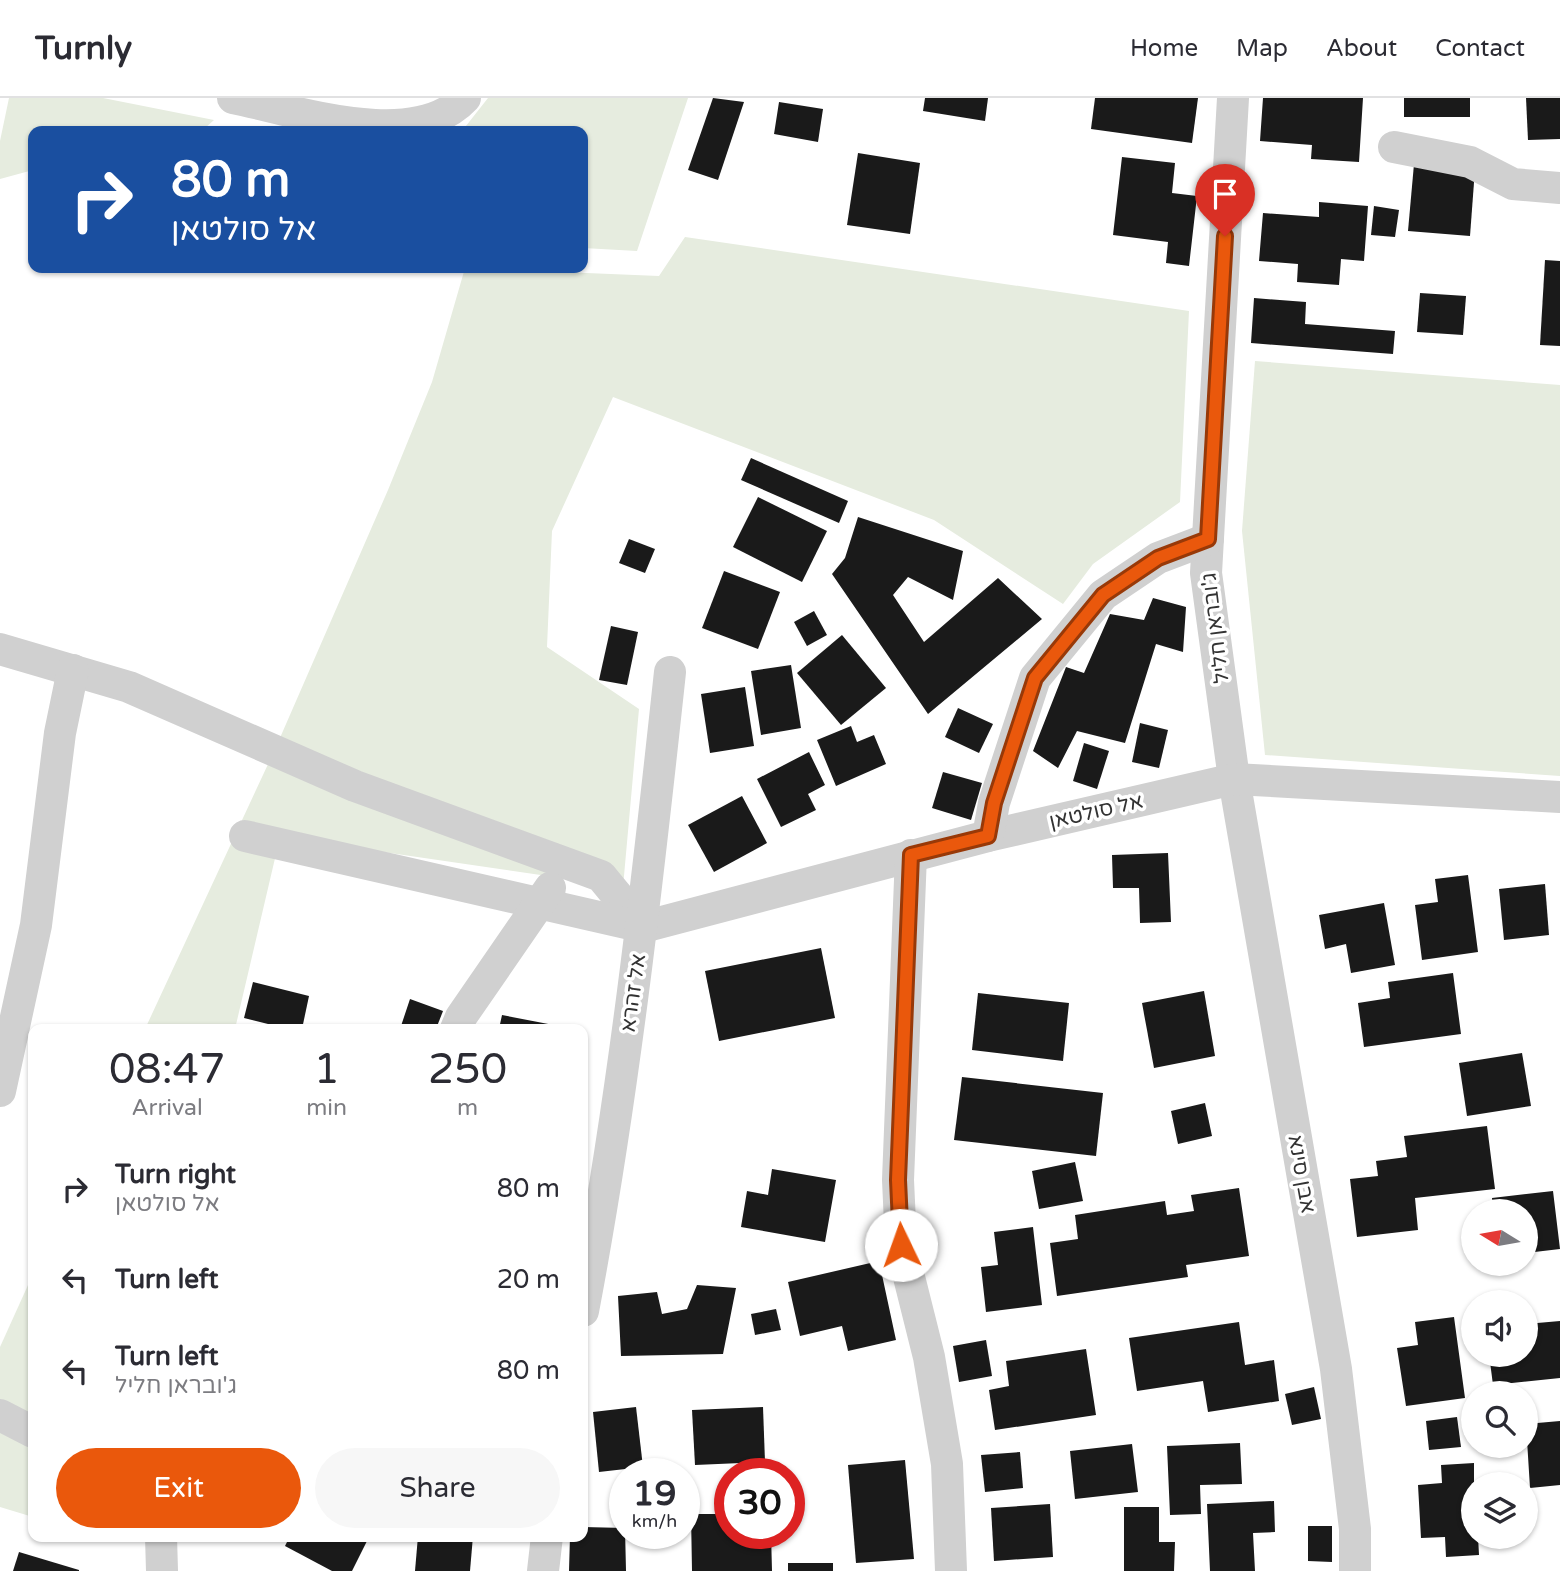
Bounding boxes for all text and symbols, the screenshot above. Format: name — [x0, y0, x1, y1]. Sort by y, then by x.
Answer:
text: Turnly — [35, 29, 132, 68]
text: Home — [1130, 34, 1198, 63]
text: Map — [1236, 34, 1288, 63]
text: About — [1326, 34, 1397, 63]
text: Contact — [1435, 34, 1525, 63]
text: 80 m — [171, 151, 290, 210]
icon: right — [56, 154, 147, 245]
pin — [1195, 164, 1255, 236]
icon: arrive — [1206, 175, 1244, 213]
text: אל סולטאן — [171, 211, 317, 249]
street label: ג'ובראן חליל — [1196, 571, 1235, 685]
street label: אל סולטאן — [1047, 789, 1145, 834]
street label: אל זהרא — [616, 952, 651, 1034]
text: 08:47 — [109, 1044, 225, 1095]
text: 1 — [313, 1044, 340, 1095]
text: 250 — [428, 1044, 507, 1095]
text: Arrival — [132, 1094, 203, 1122]
text: min — [306, 1094, 347, 1122]
text: m — [457, 1094, 478, 1122]
street label: אבן סינא — [1282, 1133, 1321, 1215]
text: Turn right — [115, 1159, 236, 1190]
icon: right — [56, 1170, 94, 1208]
text: 80 m — [497, 1173, 560, 1204]
text: אל סולטאן — [115, 1190, 220, 1218]
north arrow — [1461, 1199, 1538, 1276]
map controls — [1461, 1199, 1538, 1549]
position arrow — [864, 1208, 938, 1282]
icon: left — [56, 1261, 94, 1299]
text: Turn left — [115, 1264, 218, 1295]
text: 20 m — [497, 1264, 560, 1295]
button: sound — [1461, 1290, 1538, 1367]
text: Turn left — [115, 1341, 218, 1372]
icon: left — [56, 1352, 94, 1390]
text: 80 m — [497, 1355, 560, 1386]
text: ג'ובראן חליל — [115, 1372, 237, 1400]
button: search — [1461, 1381, 1538, 1458]
button: Exit — [56, 1448, 301, 1528]
button: Share — [315, 1448, 560, 1528]
speed limit sign: 30 — [714, 1458, 805, 1549]
button: layers — [1461, 1472, 1538, 1549]
text: 19 — [633, 1473, 676, 1515]
text: km/h — [632, 1510, 677, 1532]

